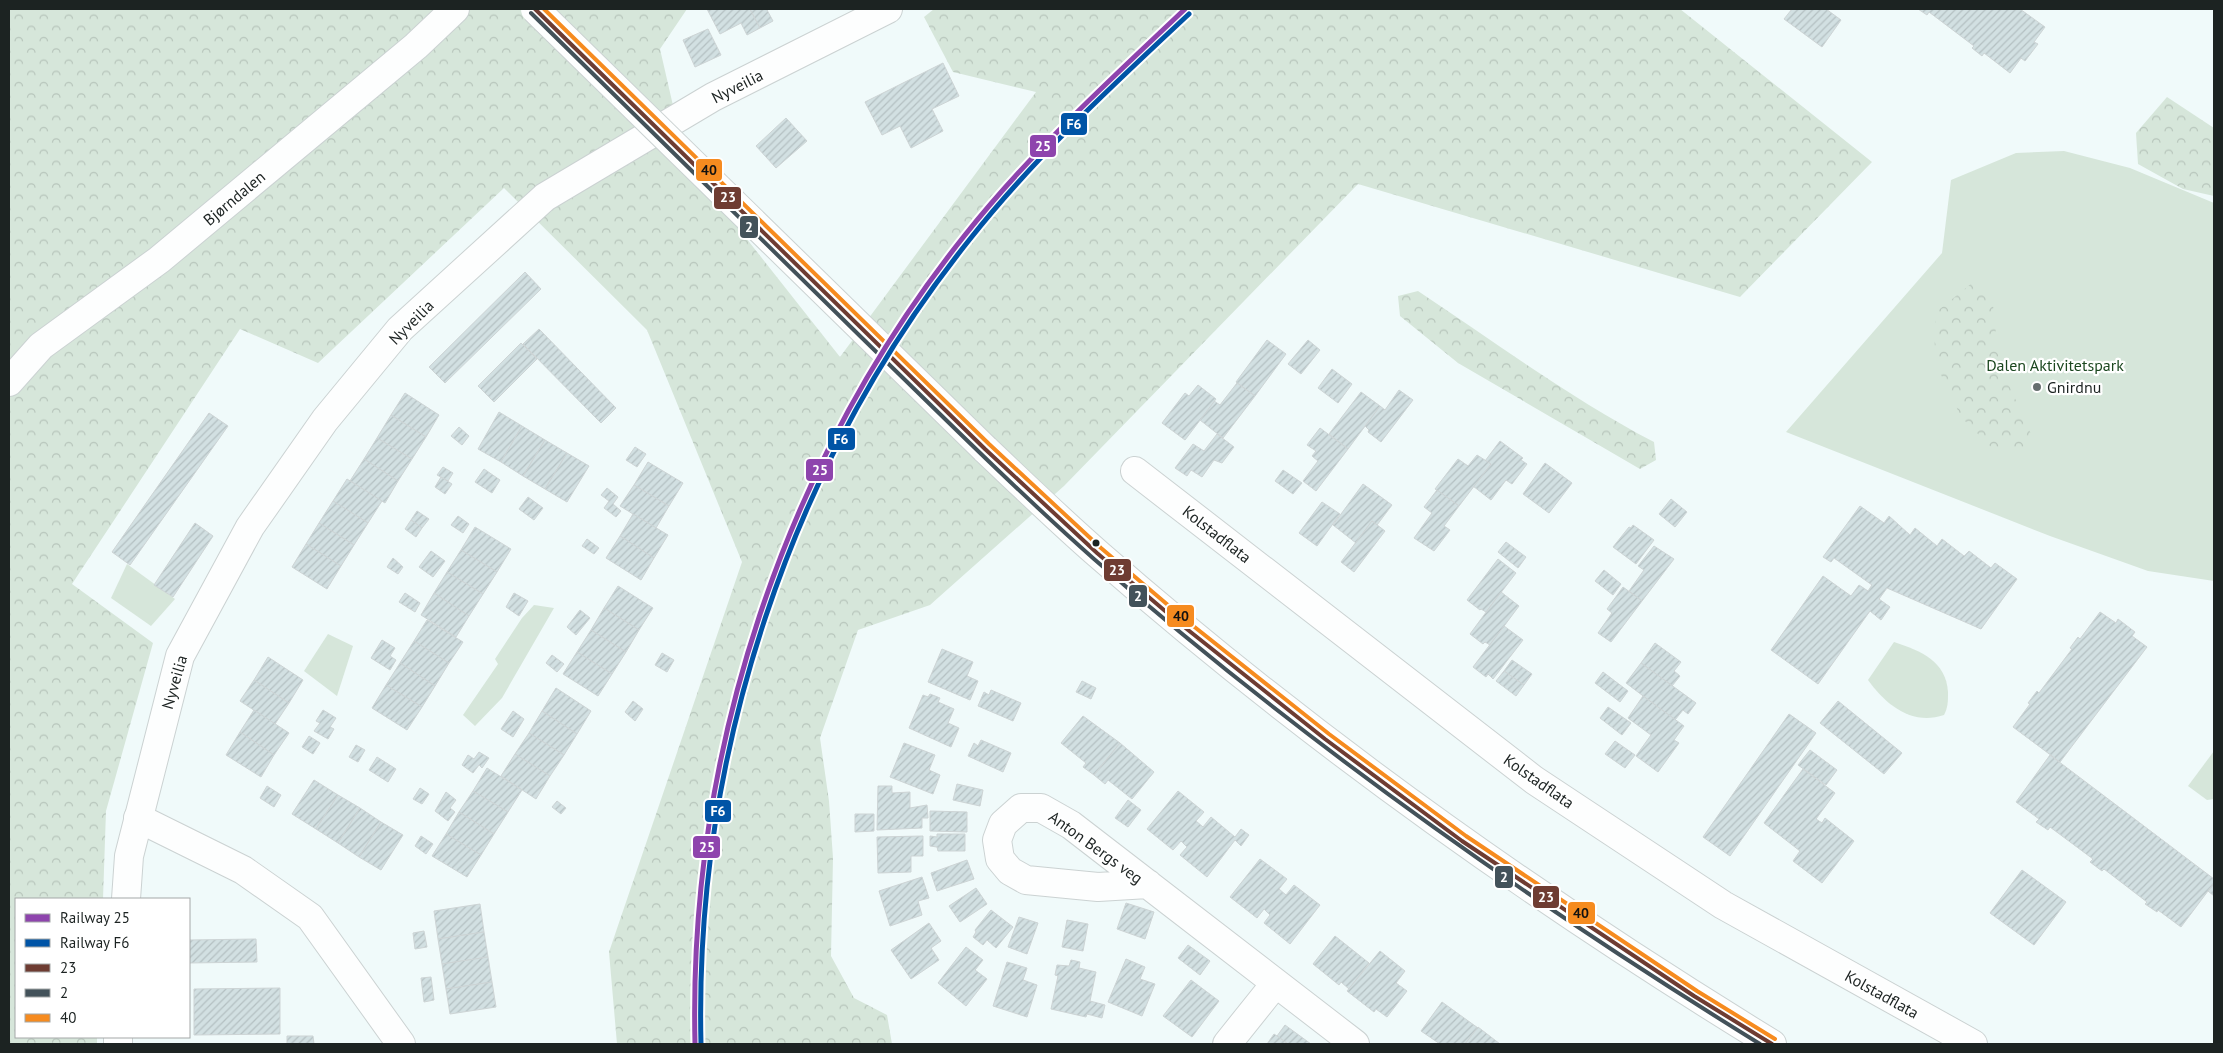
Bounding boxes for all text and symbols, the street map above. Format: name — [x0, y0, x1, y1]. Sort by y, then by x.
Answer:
street label: Nyveilia — [708, 65, 766, 107]
line badge: F6 — [1060, 112, 1088, 136]
text: F6 — [1066, 115, 1082, 133]
line badge: 25 — [1029, 134, 1057, 158]
text: 25 — [1035, 137, 1051, 155]
line badge: 40 — [695, 158, 723, 182]
text: 40 — [701, 161, 717, 179]
street label: Bjørndalen — [199, 166, 269, 230]
line badge: 23 — [713, 186, 742, 210]
text: 23 — [720, 188, 736, 206]
line badge: 2 — [739, 215, 759, 239]
text: 2 — [745, 218, 753, 236]
street label: Nyveilia — [384, 295, 438, 349]
park label: Dalen Aktivitetspark — [1986, 355, 2124, 375]
place label: Gnirdnu — [2047, 377, 2101, 397]
marker: Gnirdnu — [2031, 381, 2043, 393]
line badge: F6 — [827, 427, 856, 451]
text: F6 — [833, 430, 849, 448]
line badge: 25 — [805, 458, 834, 482]
text: 25 — [812, 461, 828, 479]
street label: Kolstadflata — [1179, 501, 1255, 567]
unlabelled marker — [1091, 538, 1101, 548]
line badge: 23 — [1103, 558, 1132, 582]
text: 23 — [1109, 561, 1125, 579]
line badge: 2 — [1128, 584, 1148, 608]
text: 2 — [1134, 587, 1142, 605]
line badge: 40 — [1166, 604, 1195, 628]
text: 40 — [1173, 607, 1189, 625]
street label: Nyveilia — [157, 653, 191, 711]
street label: Kolstadflata — [1500, 749, 1578, 813]
line badge: F6 — [704, 799, 732, 823]
text: F6 — [710, 802, 726, 820]
street label: Anton Bergs veg — [1045, 806, 1147, 888]
line badge: 25 — [692, 835, 721, 859]
text: 25 — [699, 838, 715, 856]
line badge: 2 — [1494, 865, 1514, 889]
text: 2 — [1500, 868, 1508, 886]
line badge: 23 — [1532, 885, 1560, 909]
text: 23 — [1538, 888, 1554, 906]
legend — [15, 898, 190, 1038]
line badge: 40 — [1567, 901, 1596, 925]
text: 40 — [1573, 904, 1589, 922]
text: Railway 25 — [60, 908, 130, 927]
text: Railway F6 — [60, 933, 129, 952]
text: 23 — [60, 958, 76, 977]
street label: Kolstadflata — [1841, 965, 1923, 1023]
text: 2 — [60, 983, 68, 1002]
text: 40 — [60, 1008, 76, 1027]

